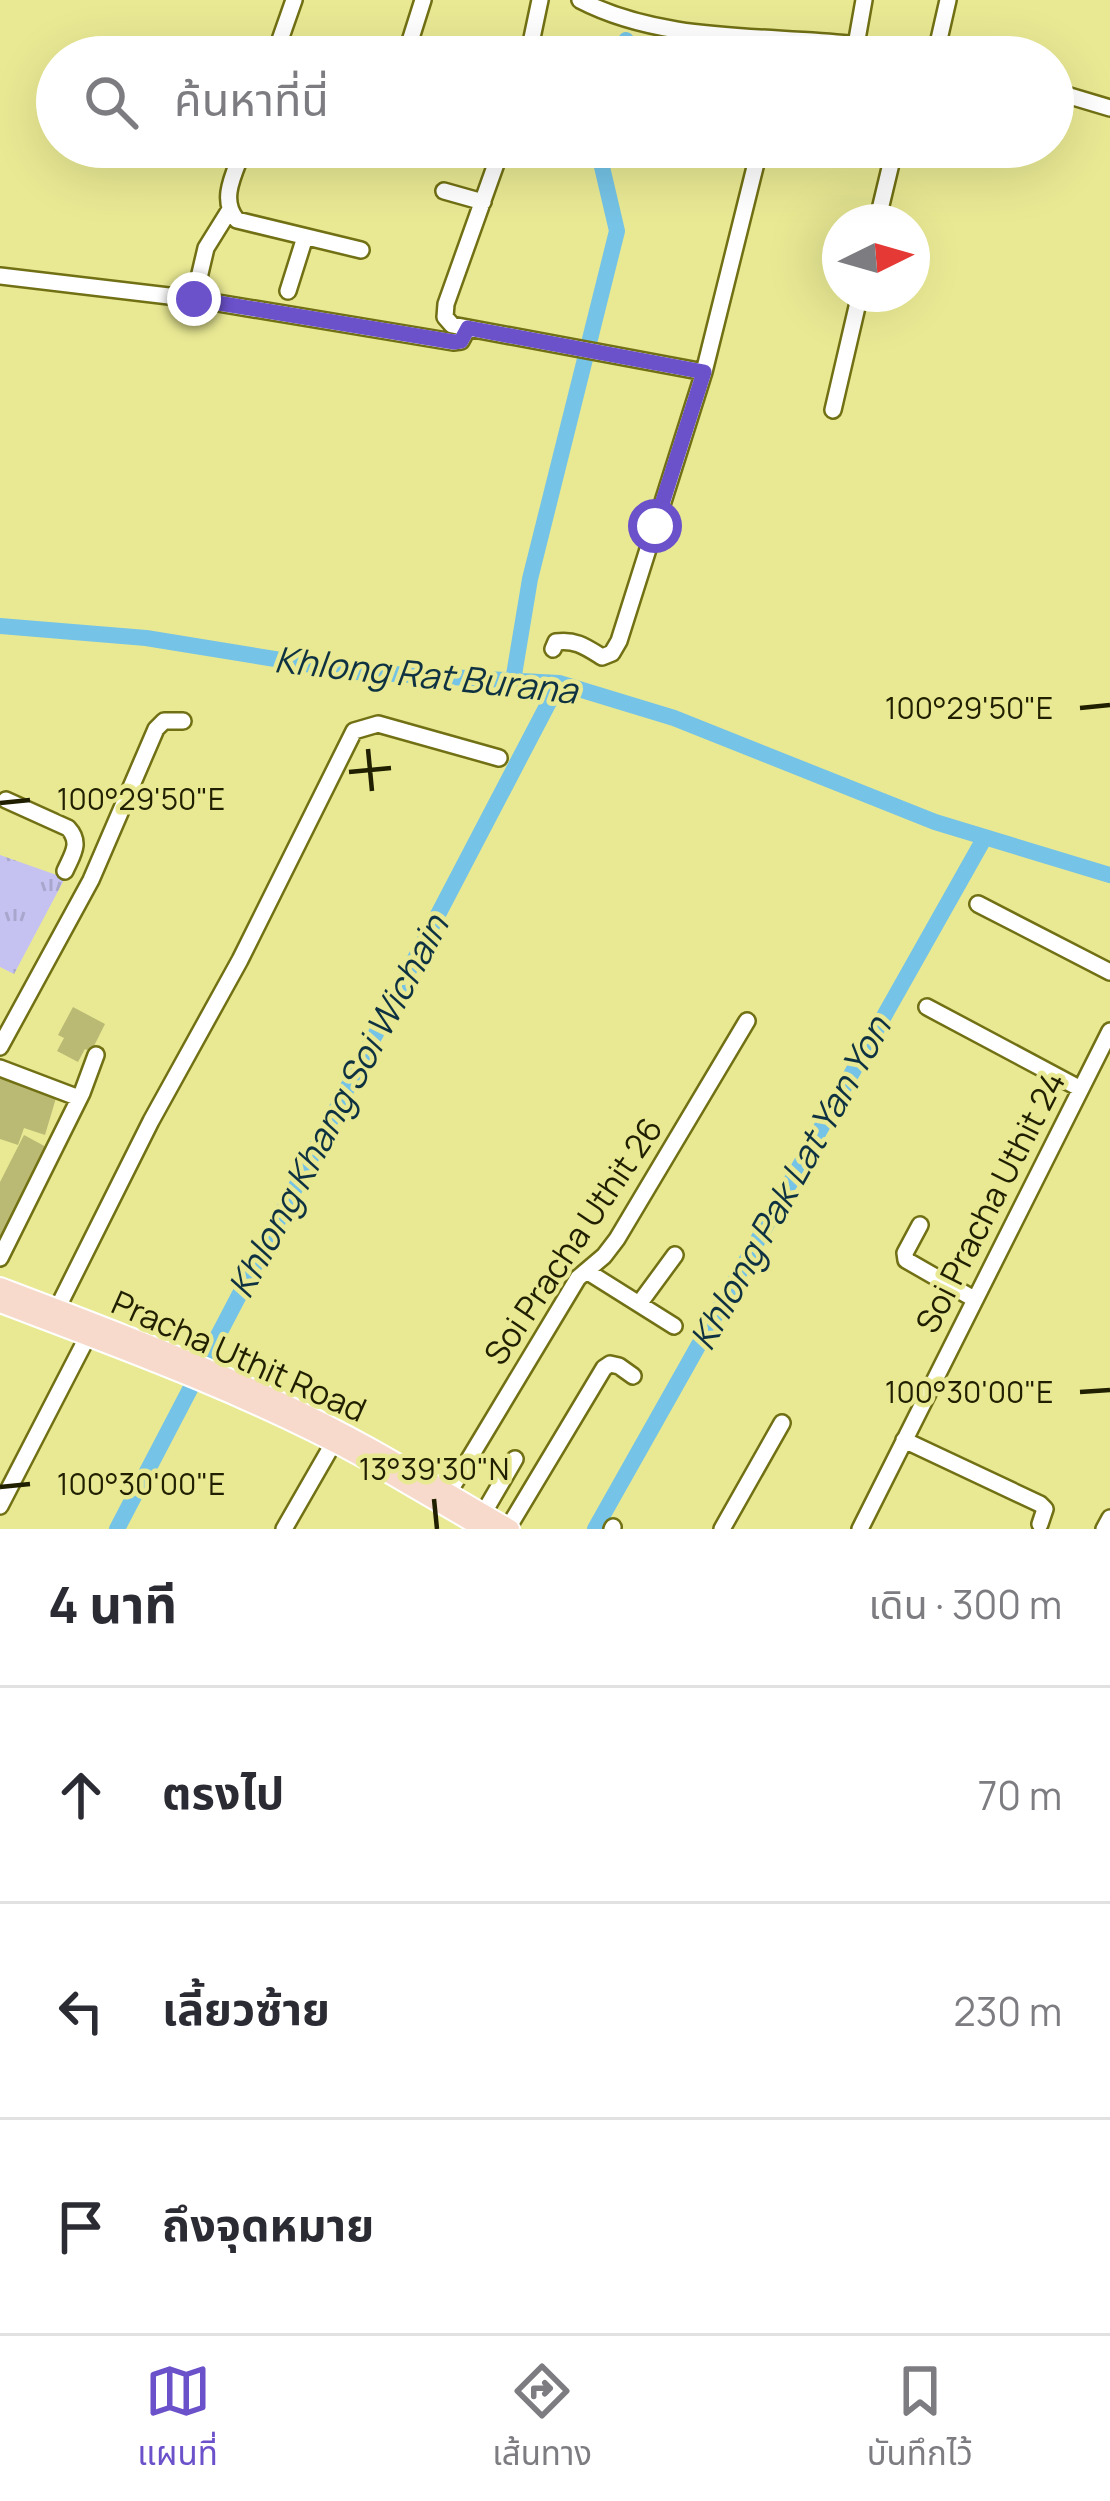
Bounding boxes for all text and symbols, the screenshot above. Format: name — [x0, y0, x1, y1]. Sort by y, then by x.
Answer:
search box — [36, 36, 1074, 168]
text: ค้นหาที่นี่ — [174, 68, 329, 130]
icon: search — [78, 69, 144, 135]
north arrow — [822, 204, 930, 312]
route end — [167, 272, 221, 326]
route start — [628, 499, 682, 553]
water label: Khlong Rat Burana — [272, 634, 582, 715]
text: 100°29'50"E — [885, 687, 1053, 728]
text: 100°29'50"E — [57, 778, 225, 819]
water label: Khlong Khang Soi Wichain — [216, 905, 460, 1306]
water label: Khlong Pak Lat Yan Yon — [678, 1006, 902, 1358]
street label: Soi Pracha Uthit 24 — [904, 1063, 1075, 1340]
street label: Soi Pracha Uthit 26 — [473, 1108, 672, 1373]
street label: Pracha Uthit Road — [105, 1279, 374, 1432]
text: 100°30'00"E — [885, 1371, 1053, 1412]
text: 13°39'30"N — [359, 1448, 509, 1489]
text: 100°30'00"E — [57, 1463, 225, 1504]
text: 4 นาที — [48, 1569, 177, 1638]
text: เดิน · 300 m — [869, 1577, 1062, 1631]
text: ตรงไป — [162, 1761, 284, 1823]
icon: ahead — [48, 1762, 114, 1828]
text: 70 m — [978, 1768, 1062, 1822]
text: เลี้ยวซ้าย — [162, 1977, 330, 2039]
icon: left — [48, 1978, 114, 2044]
text: 230 m — [954, 1984, 1062, 2038]
text: ถึงจุดหมาย — [162, 2193, 374, 2255]
icon: arrive — [48, 2194, 114, 2260]
tab: แผนที่ — [137, 2358, 218, 2480]
tab: เส้นทาง — [492, 2358, 592, 2480]
tab: บันทึกไว้ — [867, 2358, 973, 2480]

